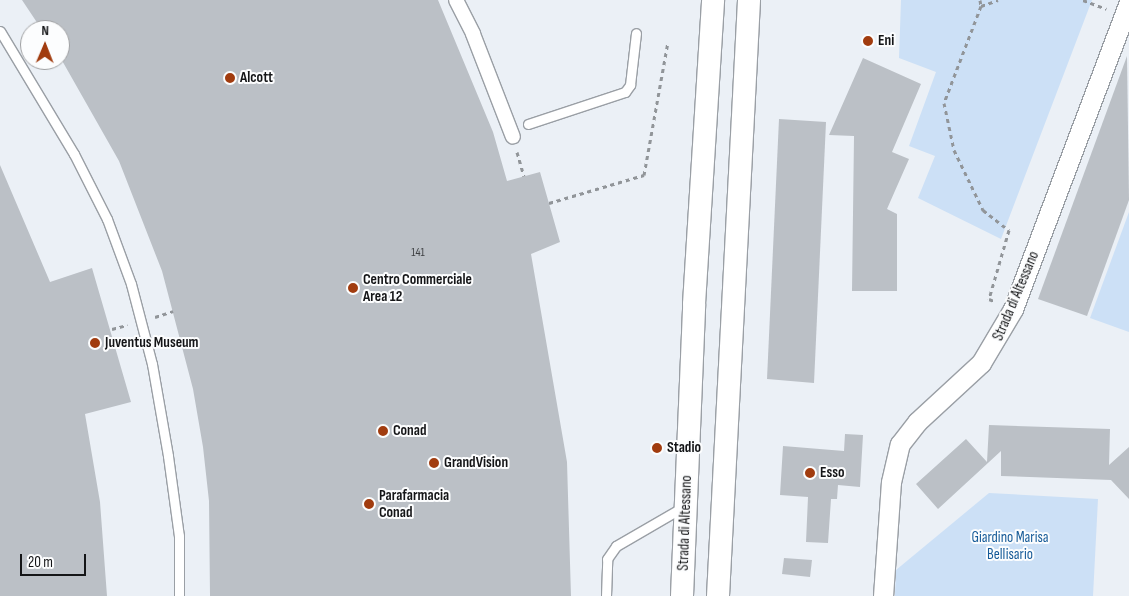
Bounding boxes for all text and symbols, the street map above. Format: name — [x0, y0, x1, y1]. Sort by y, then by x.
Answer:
north arrow — [20, 20, 70, 70]
text: N — [41, 22, 49, 39]
place label: Eni — [878, 32, 894, 50]
marker: Eni — [862, 35, 874, 47]
place label: Alcott — [240, 69, 273, 87]
marker: Alcott — [224, 72, 236, 84]
house number: 141 — [411, 246, 425, 260]
street label: Strada di Altessano — [989, 249, 1043, 343]
place label: Centro Commerciale Area 12 — [363, 270, 472, 305]
marker: Centro Commerciale Area 12 — [347, 282, 359, 294]
place label: Juventus Museum — [105, 334, 199, 352]
marker: Juventus Museum — [89, 337, 101, 349]
place label: Conad — [393, 422, 426, 440]
marker: Conad — [377, 425, 389, 437]
place label: Stadio — [667, 439, 701, 457]
marker: Stadio — [651, 442, 663, 454]
place label: GrandVision — [444, 454, 508, 472]
marker: GrandVision — [428, 457, 440, 469]
place label: Esso — [820, 464, 844, 482]
marker: Esso — [804, 467, 816, 479]
street label: Strada di Altessano — [674, 475, 696, 571]
place label: Parafarmacia Conad — [379, 486, 449, 521]
marker: Parafarmacia Conad — [363, 498, 375, 510]
park label: Giardino Marisa Bellisario — [971, 528, 1049, 563]
scale bar — [22, 544, 89, 576]
text: 20 m — [28, 553, 53, 572]

